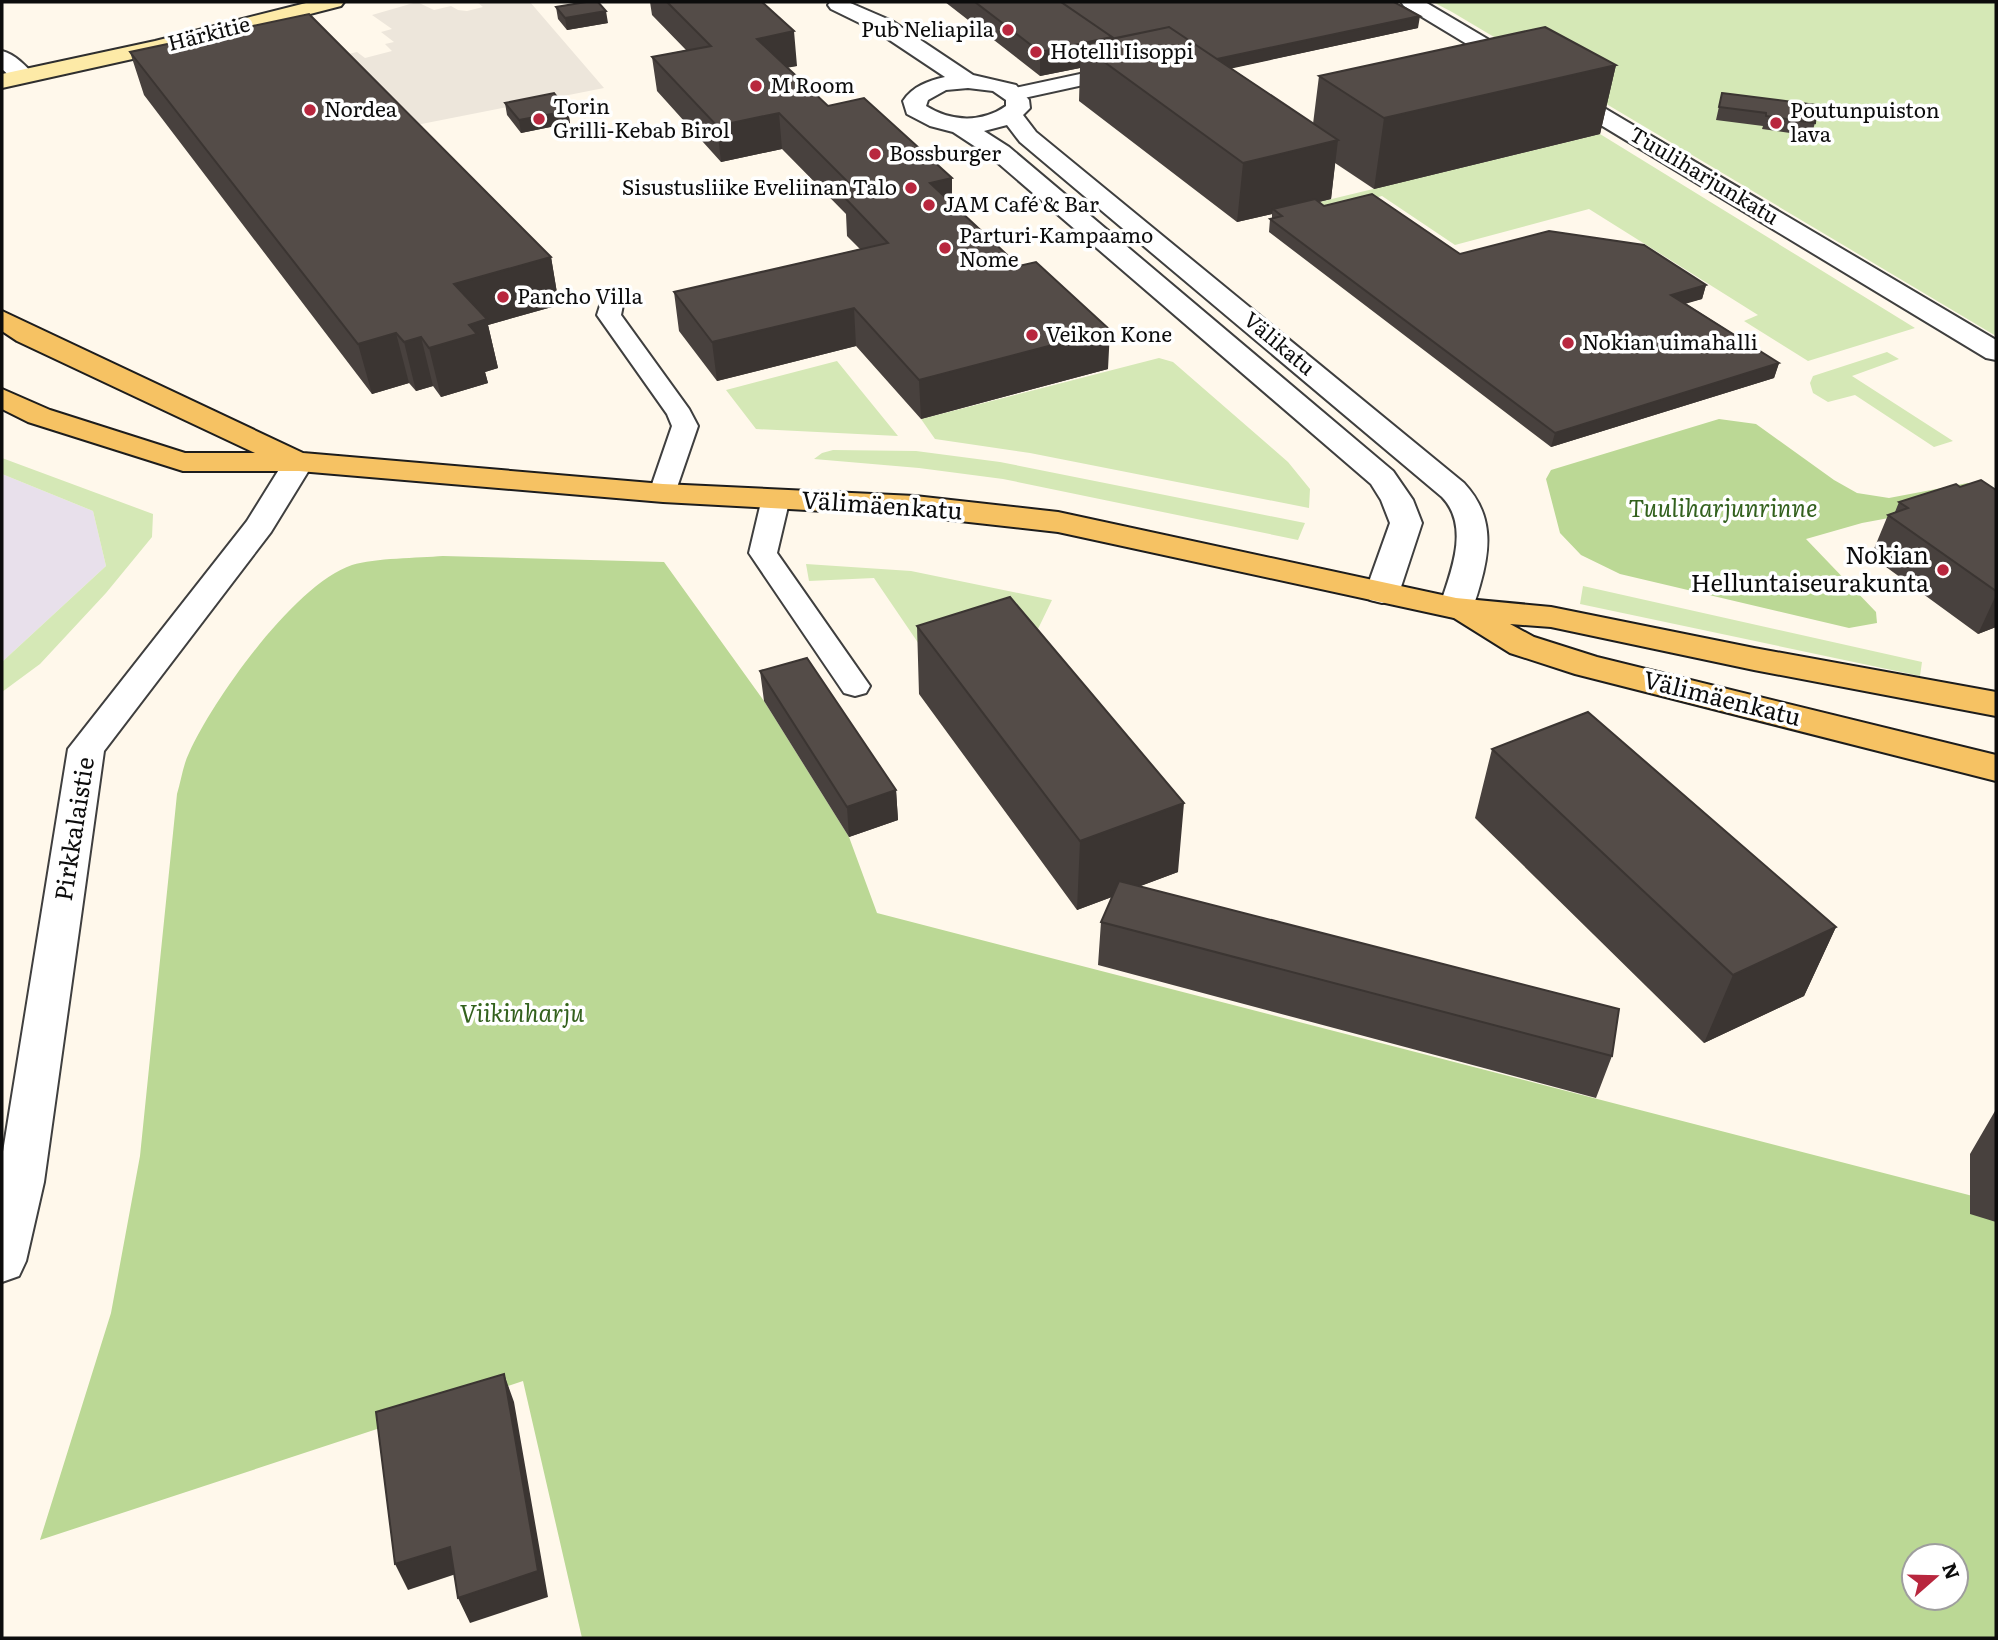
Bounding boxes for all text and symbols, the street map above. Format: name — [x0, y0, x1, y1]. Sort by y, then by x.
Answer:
street label: Härkitie — [164, 6, 253, 57]
place label: Pub Neliapila — [861, 12, 995, 43]
marker: Pub Neliapila — [1000, 22, 1016, 38]
place label: Hotelli Iisoppi — [1050, 34, 1194, 65]
marker: Hotelli Iisoppi — [1028, 44, 1044, 60]
place label: M Room — [770, 68, 855, 99]
marker: M Room — [748, 78, 764, 94]
place label: Torin Grilli-Kebab Birol — [553, 89, 730, 144]
place label: Nordea — [324, 92, 398, 123]
place label: Poutunpuiston lava — [1790, 93, 1940, 148]
marker: Nordea — [302, 102, 318, 118]
marker: Torin Grilli-Kebab Birol — [531, 111, 547, 127]
marker: Poutunpuiston lava — [1768, 115, 1784, 131]
street label: Tuuliharjunkatu — [1625, 117, 1786, 231]
place label: Bossburger — [889, 136, 1001, 167]
marker: Bossburger — [867, 146, 883, 162]
place label: Sisustusliike Eveliinan Talo — [622, 170, 897, 201]
marker: Sisustusliike Eveliinan Talo — [903, 180, 919, 196]
place label: JAM Café & Bar — [943, 187, 1099, 218]
marker: JAM Café & Bar — [921, 197, 937, 213]
place label: Parturi-Kampaamo Nome — [959, 218, 1153, 273]
marker: Parturi-Kampaamo Nome — [937, 240, 953, 256]
place label: Pancho Villa — [517, 279, 643, 310]
marker: Pancho Villa — [495, 289, 511, 305]
street label: Välikatu — [1238, 303, 1323, 381]
place label: Veikon Kone — [1046, 317, 1172, 348]
place label: Nokian uimahalli — [1582, 325, 1758, 356]
marker: Veikon Kone — [1024, 327, 1040, 343]
marker: Nokian uimahalli — [1560, 335, 1576, 351]
street label: Välimäenkatu — [801, 480, 964, 527]
park label: Tuuliharjunrinne — [1629, 489, 1817, 524]
place label: Nokian Helluntaiseurakunta — [1691, 536, 1929, 599]
marker: Nokian Helluntaiseurakunta — [1935, 562, 1951, 578]
street label: Välimäenkatu — [1640, 660, 1805, 733]
street label: Pirkkalaistie — [44, 754, 101, 903]
park label: Viikinharju — [460, 994, 585, 1029]
north arrow — [1900, 1542, 1970, 1612]
text: N — [1936, 1559, 1968, 1583]

